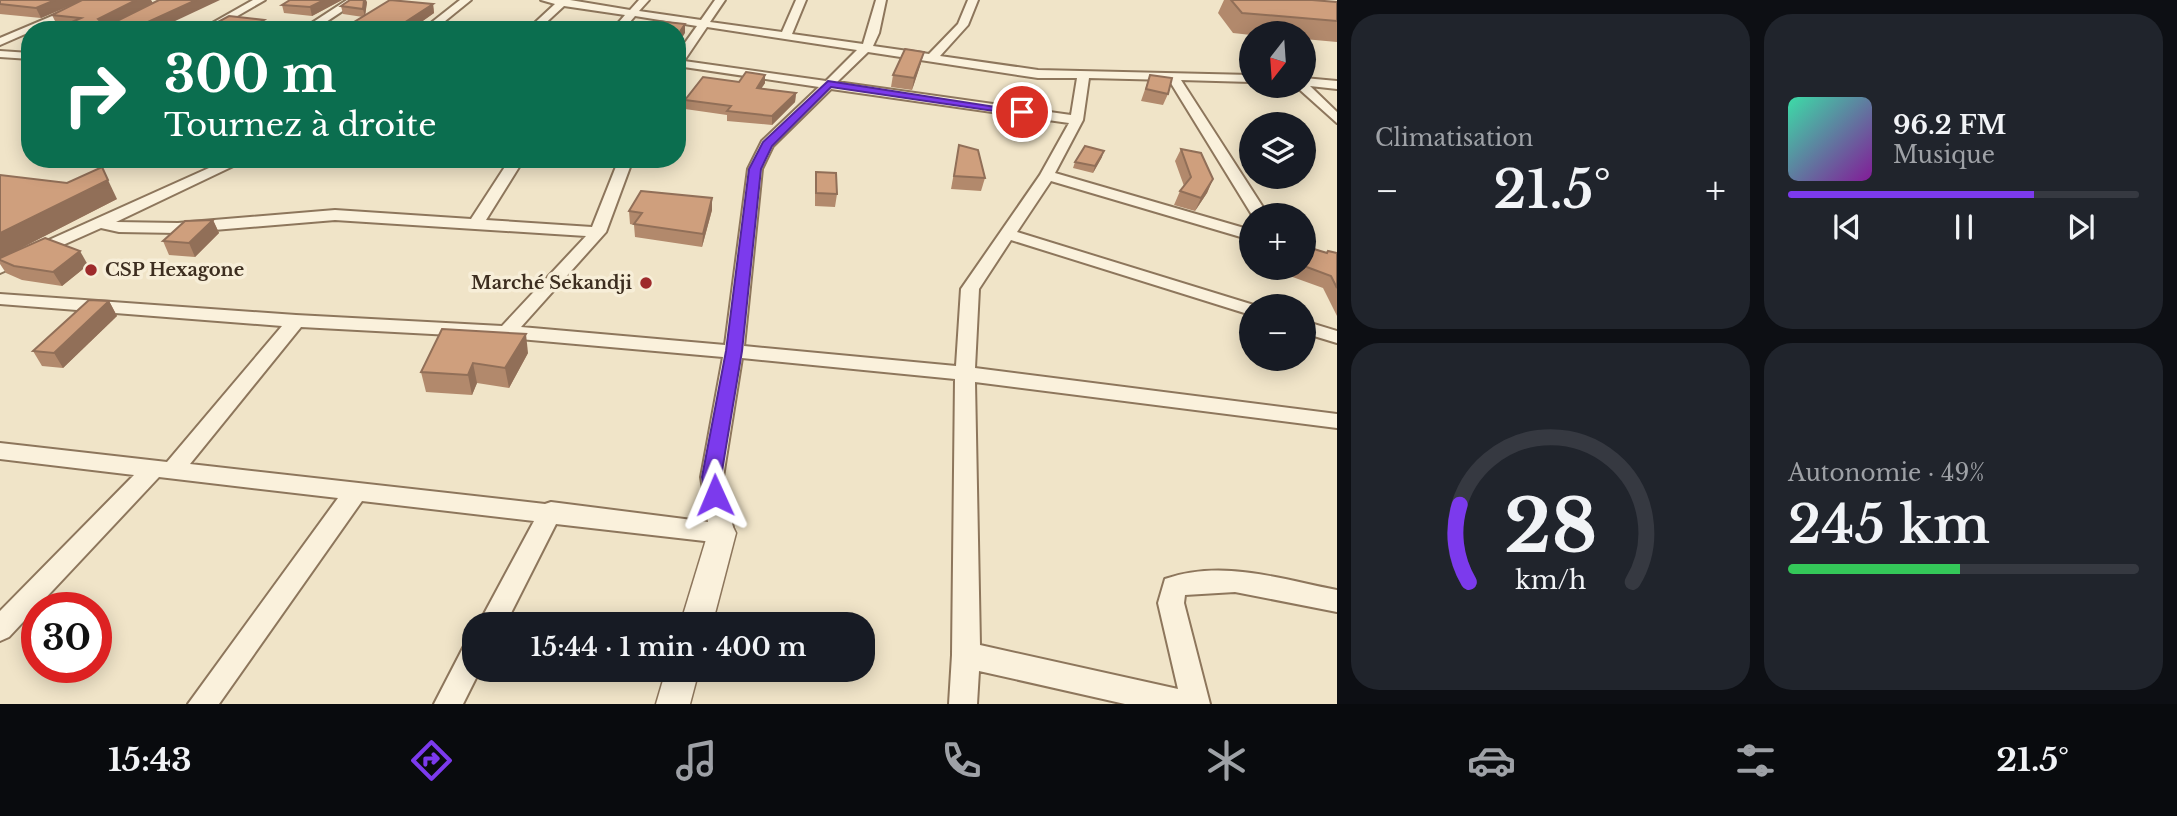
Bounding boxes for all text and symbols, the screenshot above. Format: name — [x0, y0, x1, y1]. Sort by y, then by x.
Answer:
north arrow — [1239, 21, 1316, 98]
map controls — [1239, 21, 1316, 371]
text: 300 m — [164, 44, 336, 105]
icon: right — [49, 49, 140, 140]
pin — [992, 82, 1052, 142]
icon: arrive — [1003, 93, 1041, 131]
text: Tournez à droite — [164, 105, 437, 145]
text: 96.2 FM — [1893, 109, 2006, 141]
button: layers — [1239, 112, 1316, 189]
text: Climatisation — [1375, 124, 1533, 152]
text: Musique — [1893, 141, 1995, 169]
text: 21.5° — [1493, 158, 1611, 222]
text: − — [1375, 167, 1399, 214]
text: + — [1705, 167, 1726, 214]
button: + — [1239, 203, 1316, 280]
icon: previous — [1828, 208, 1866, 246]
icon: pause — [1945, 208, 1983, 246]
icon: next — [2062, 208, 2100, 246]
place label: CSP Hexagone — [105, 259, 244, 281]
marker: CSP Hexagone — [83, 262, 99, 278]
place label: Marché Sekandji — [471, 272, 632, 294]
marker: Marché Sekandji — [638, 275, 654, 291]
button: − — [1239, 294, 1316, 371]
position arrow — [678, 458, 752, 532]
text: Autonomie · 49% — [1788, 459, 1985, 487]
text: 28 — [1504, 482, 1597, 573]
text: 245 km — [1788, 493, 1990, 557]
text: km/h — [1515, 565, 1586, 596]
speed limit sign: 30 — [21, 592, 112, 683]
text: 15:44 · 1 min · 400 m — [531, 631, 806, 663]
icon: directions — [407, 736, 456, 785]
icon: music — [672, 736, 721, 785]
icon: phone — [937, 736, 986, 785]
icon: climate — [1202, 736, 1251, 785]
icon: car — [1467, 736, 1516, 785]
icon: filters — [1731, 736, 1780, 785]
text: 15:43 — [108, 740, 192, 780]
text: 21.5° — [1996, 740, 2069, 780]

